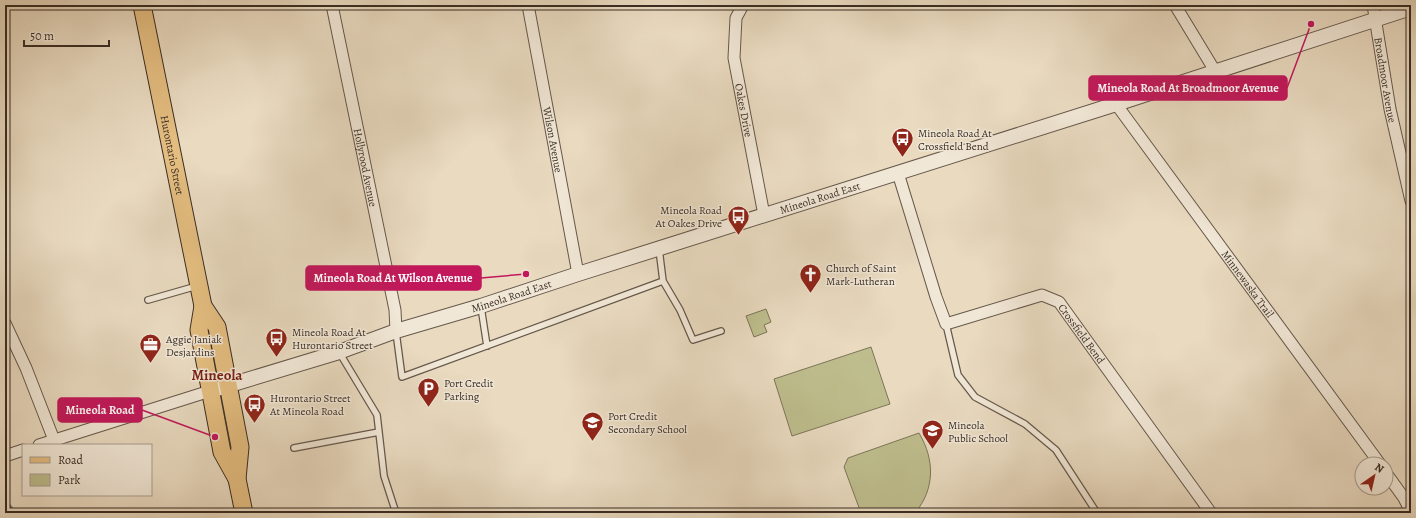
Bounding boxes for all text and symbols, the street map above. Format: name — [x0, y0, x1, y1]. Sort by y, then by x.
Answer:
scale bar — [24, 22, 109, 48]
text: 50 m — [30, 28, 54, 44]
street label: Broadmoor Avenue — [1371, 36, 1400, 124]
callout: Mineola Road At Broadmoor Avenue — [1089, 76, 1287, 100]
text: Mineola Road At Broadmoor Avenue — [1097, 80, 1279, 96]
street label: Oakes Drive — [732, 82, 756, 138]
street label: Wilson Avenue — [539, 105, 567, 174]
street label: Hurontario Street — [157, 114, 188, 196]
bus stop icon: Mineola Road At Crossfield Bend — [890, 126, 916, 159]
place label: Mineola Road At Crossfield Bend — [918, 126, 992, 154]
street label: Hollyrood Avenue — [350, 127, 381, 208]
street label: Mineola Road East — [778, 178, 862, 217]
place label: Mineola Road At Oakes Drive — [655, 203, 722, 231]
bus stop icon: Mineola Road At Oakes Drive — [725, 203, 751, 236]
street label: Minnewaska Trail — [1218, 247, 1278, 321]
church icon: Church of Saint Mark-Lutheran — [797, 261, 823, 294]
place label: Church of Saint Mark-Lutheran — [826, 261, 897, 289]
callout: Mineola Road At Wilson Avenue — [306, 266, 481, 290]
text: Mineola Road At Wilson Avenue — [313, 270, 473, 286]
street label: Mineola Road East — [469, 276, 554, 316]
street label: Crossfield Bend — [1055, 300, 1109, 367]
bus stop icon: Mineola Road At Hurontario Street — [263, 325, 289, 358]
place label: Mineola Road At Hurontario Street — [292, 325, 373, 353]
office icon: Aggie Janiak Desjardins — [138, 332, 164, 365]
place label: Aggie Janiak Desjardins — [165, 332, 222, 360]
district label: Mineola — [191, 365, 243, 385]
parking icon: Port Credit Parking — [415, 376, 441, 409]
place label: Port Credit Parking — [444, 376, 494, 404]
bus stop icon: Hurontario Street At Mineola Road — [241, 391, 267, 424]
place label: Hurontario Street At Mineola Road — [269, 391, 351, 419]
callout: Mineola Road — [58, 398, 142, 422]
text: Mineola Road — [66, 402, 135, 418]
school or university icon: Port Credit Secondary School — [580, 409, 606, 442]
place label: Port Credit Secondary School — [608, 409, 687, 437]
school or university icon: Mineola Public School — [920, 418, 946, 451]
place label: Mineola Public School — [948, 418, 1008, 446]
legend — [22, 444, 152, 496]
text: Road — [58, 452, 84, 468]
north arrow — [1354, 456, 1394, 496]
text: N — [1372, 460, 1387, 477]
text: Park — [58, 472, 81, 488]

